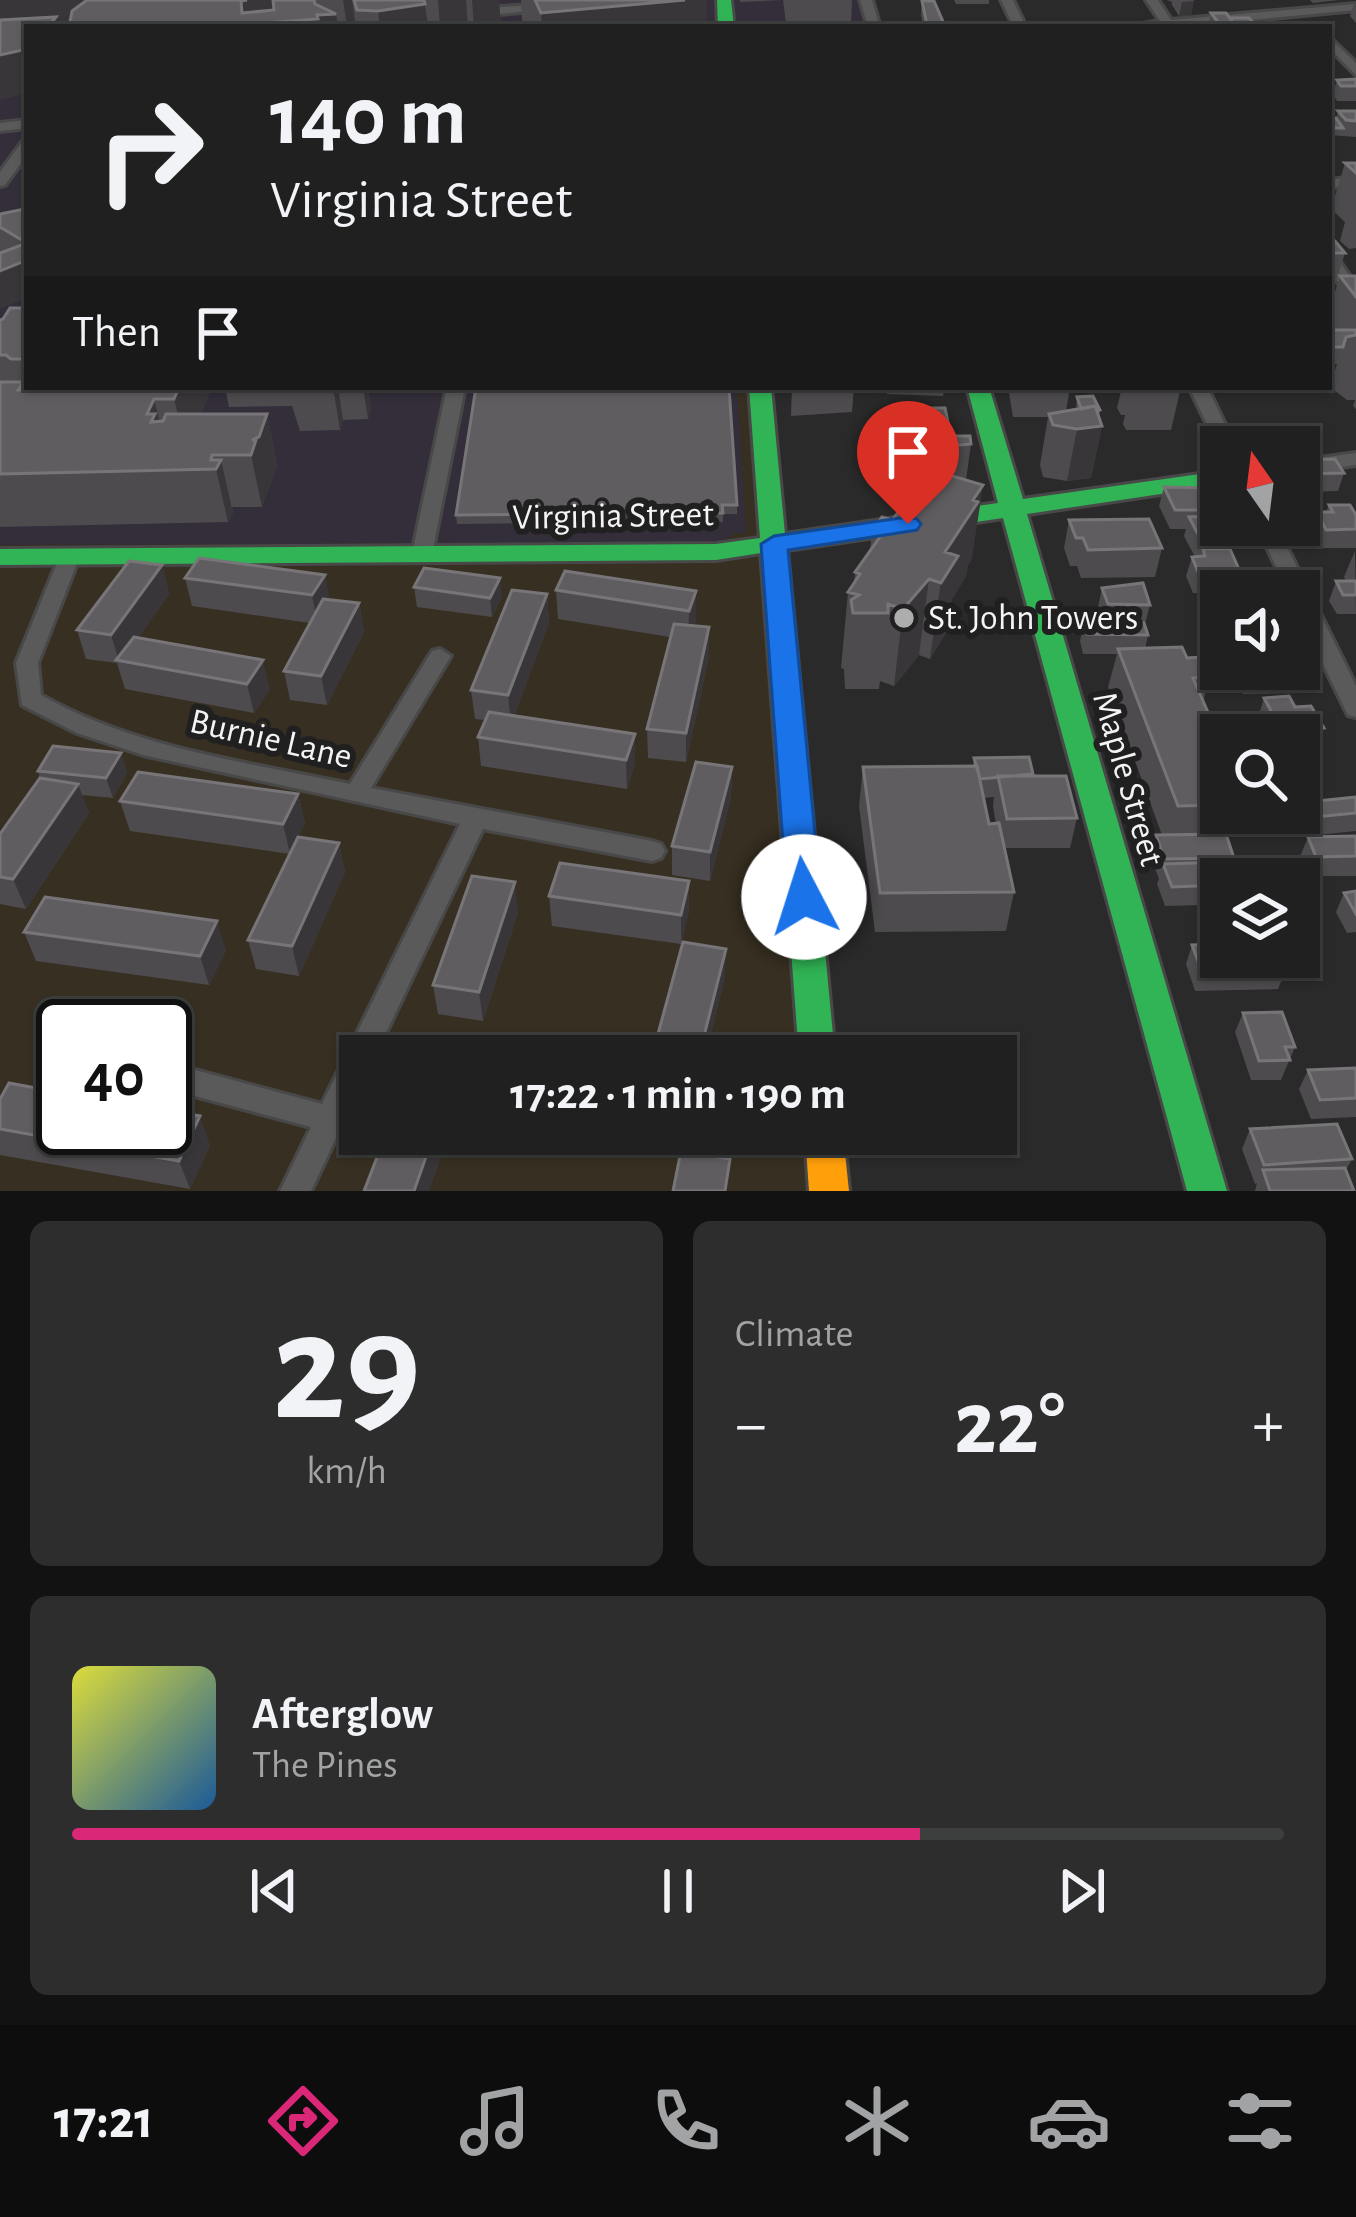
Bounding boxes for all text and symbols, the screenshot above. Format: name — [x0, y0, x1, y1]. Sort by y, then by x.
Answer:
icon: right — [72, 72, 228, 228]
text: 140 m — [270, 76, 467, 160]
text: Virginia Street — [270, 174, 572, 228]
icon: arrive — [185, 300, 251, 366]
text: Then — [72, 310, 161, 355]
pin — [857, 401, 959, 524]
icon: arrive — [875, 419, 941, 485]
north arrow — [1200, 426, 1320, 546]
map controls — [1200, 426, 1320, 978]
street label: Virginia Street — [512, 496, 715, 536]
button: sound — [1200, 570, 1320, 690]
place label: St. John Towers — [928, 600, 1138, 636]
marker: St. John Towers — [891, 605, 917, 631]
street label: Maple Street — [1086, 688, 1170, 871]
street label: Burnie Lane — [186, 703, 356, 775]
button: search — [1200, 714, 1320, 834]
position arrow — [741, 834, 867, 960]
button: layers — [1200, 858, 1320, 978]
speed limit sign: 40 — [36, 999, 192, 1155]
text: 17:22 · 1 min · 190 m — [510, 1072, 846, 1117]
text: 29 — [272, 1292, 421, 1448]
text: Climate — [735, 1315, 853, 1354]
text: 22° — [954, 1380, 1065, 1470]
text: − — [735, 1392, 767, 1458]
text: + — [1252, 1392, 1284, 1458]
text: km/h — [306, 1452, 387, 1491]
text: Afterglow — [252, 1692, 433, 1737]
text: The Pines — [252, 1746, 398, 1785]
icon: previous — [241, 1858, 307, 1924]
icon: pause — [645, 1858, 711, 1924]
icon: next — [1049, 1858, 1115, 1924]
icon: directions — [261, 2079, 345, 2163]
icon: music — [453, 2079, 537, 2163]
icon: phone — [644, 2079, 728, 2163]
icon: climate — [835, 2079, 919, 2163]
icon: car — [1027, 2079, 1111, 2163]
icon: filters — [1218, 2079, 1302, 2163]
text: 17:21 — [54, 2094, 154, 2148]

